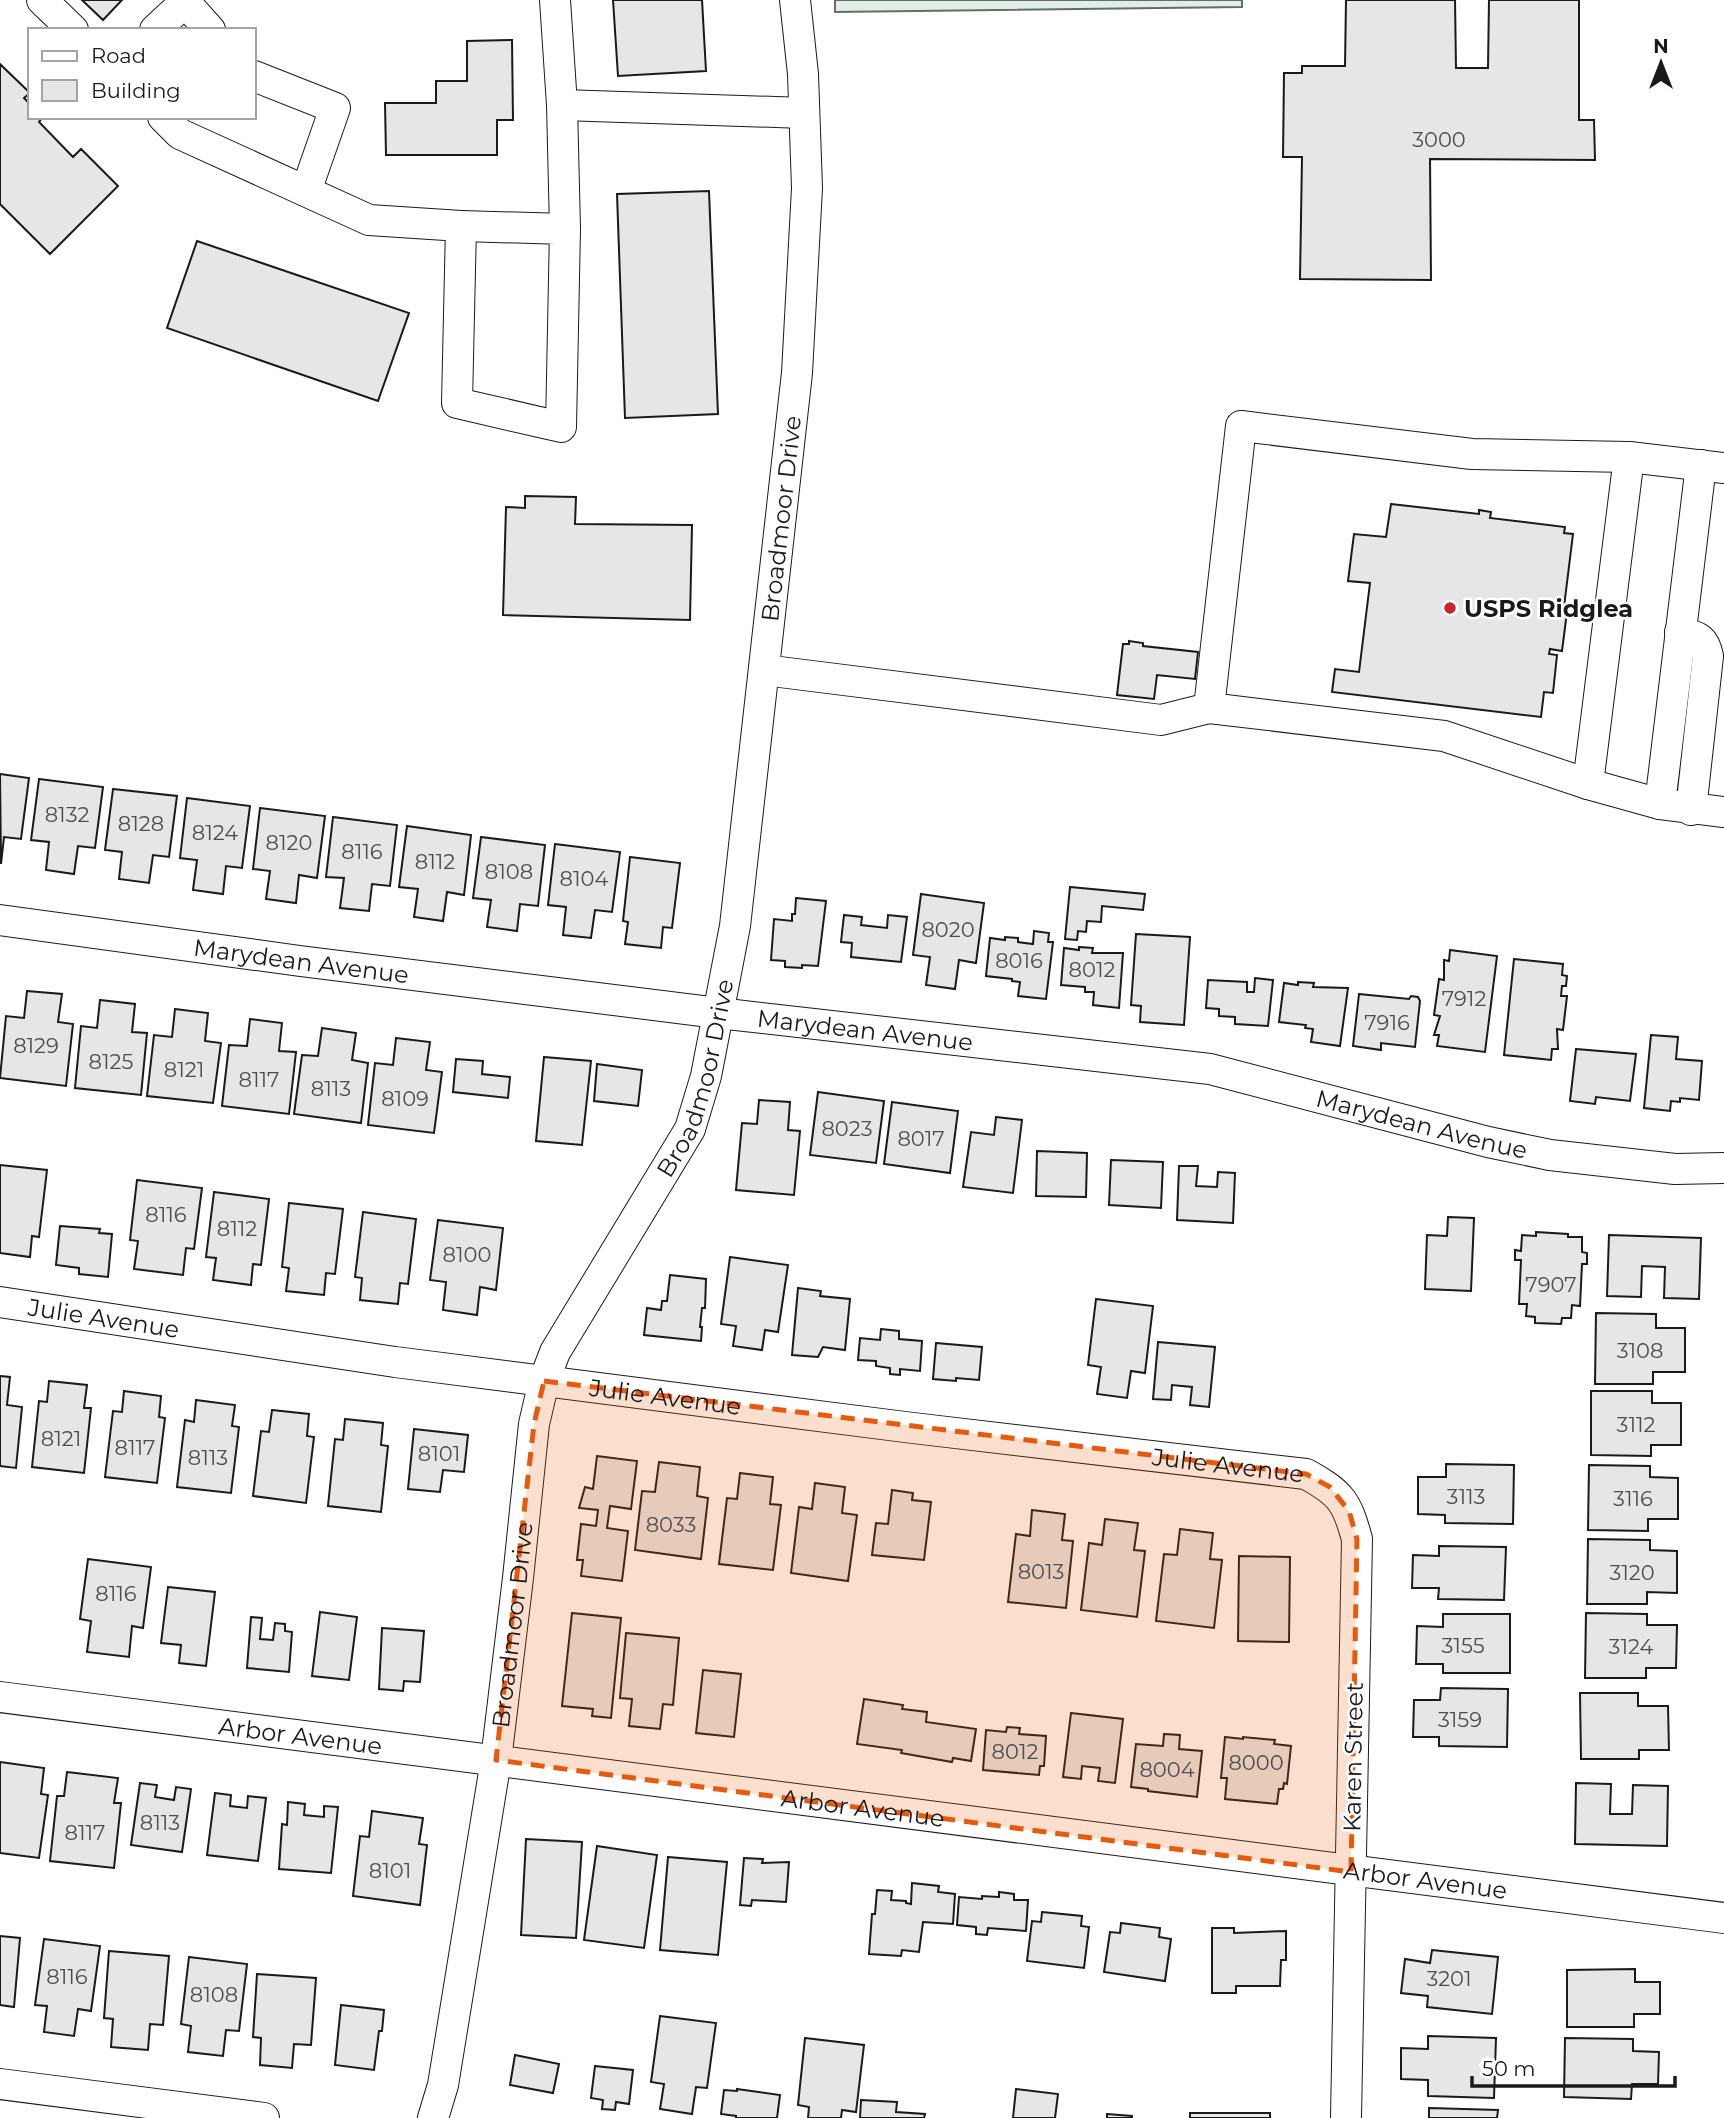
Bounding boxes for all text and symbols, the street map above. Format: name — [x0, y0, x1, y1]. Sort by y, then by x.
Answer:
legend — [28, 28, 256, 119]
north arrow — [1626, 28, 1696, 98]
text: N — [1653, 35, 1669, 58]
text: Road — [91, 43, 146, 68]
text: Building — [91, 78, 181, 103]
house number: 3000 — [1412, 127, 1466, 152]
street label: Broadmoor Drive — [755, 414, 807, 623]
place label: USPS Ridglea — [1464, 594, 1633, 623]
marker: USPS Ridglea — [1442, 600, 1458, 616]
house number: 8132 — [45, 802, 89, 827]
house number: 8128 — [118, 811, 164, 836]
house number: 8124 — [192, 820, 238, 845]
house number: 8120 — [266, 830, 312, 855]
house number: 8116 — [341, 839, 383, 864]
house number: 8112 — [415, 849, 455, 874]
house number: 8108 — [485, 859, 533, 884]
house number: 8104 — [560, 866, 608, 891]
house number: 8020 — [921, 917, 975, 942]
street label: Marydean Avenue — [192, 932, 411, 989]
house number: 8016 — [995, 948, 1043, 973]
house number: 8012 — [1069, 957, 1115, 982]
street label: Broadmoor Drive — [650, 977, 739, 1182]
house number: 7912 — [1442, 986, 1486, 1011]
street label: Marydean Avenue — [756, 1003, 974, 1056]
house number: 7916 — [1364, 1010, 1410, 1035]
house number: 8129 — [13, 1033, 59, 1058]
house number: 8125 — [89, 1049, 134, 1074]
house number: 8121 — [164, 1057, 204, 1082]
house number: 8117 — [239, 1067, 279, 1092]
house number: 8113 — [311, 1076, 351, 1101]
street label: Marydean Avenue — [1313, 1083, 1530, 1164]
house number: 8109 — [381, 1086, 429, 1111]
house number: 8023 — [821, 1116, 873, 1141]
house number: 8017 — [897, 1126, 945, 1151]
house number: 8116 — [145, 1202, 187, 1227]
house number: 8112 — [217, 1216, 257, 1241]
house number: 8100 — [443, 1242, 491, 1267]
house number: 7907 — [1525, 1272, 1577, 1297]
street label: Julie Avenue — [25, 1292, 181, 1344]
house number: 3108 — [1617, 1338, 1663, 1363]
street label: Julie Avenue — [587, 1372, 743, 1420]
house number: 3112 — [1617, 1412, 1656, 1437]
house number: 8121 — [41, 1426, 81, 1451]
house number: 8117 — [115, 1435, 155, 1460]
house number: 8101 — [418, 1441, 460, 1466]
street label: Julie Avenue — [1150, 1442, 1306, 1488]
house number: 8113 — [188, 1445, 228, 1470]
house number: 3113 — [1447, 1484, 1485, 1509]
house number: 3116 — [1613, 1486, 1653, 1511]
house number: 8033 — [646, 1512, 696, 1537]
street label: Broadmoor Drive — [486, 1520, 538, 1729]
house number: 8013 — [1018, 1559, 1064, 1584]
house number: 3120 — [1609, 1560, 1655, 1585]
house number: 8116 — [95, 1581, 137, 1606]
house number: 3155 — [1441, 1633, 1485, 1658]
house number: 3124 — [1609, 1634, 1653, 1659]
street label: Karen Street — [1337, 1682, 1369, 1832]
house number: 3159 — [1438, 1707, 1482, 1732]
street label: Arbor Avenue — [217, 1711, 384, 1760]
house number: 8012 — [992, 1739, 1038, 1764]
house number: 8000 — [1228, 1750, 1284, 1775]
house number: 8004 — [1139, 1757, 1195, 1782]
street label: Arbor Avenue — [779, 1783, 946, 1832]
house number: 8113 — [140, 1810, 180, 1835]
house number: 8117 — [65, 1820, 105, 1845]
street label: Arbor Avenue — [1342, 1855, 1509, 1905]
house number: 8101 — [369, 1858, 411, 1883]
house number: 8116 — [46, 1964, 88, 1989]
house number: 3201 — [1426, 1966, 1472, 1991]
house number: 8108 — [190, 1982, 238, 2007]
scale bar — [1472, 2044, 1675, 2088]
text: 50 m — [1482, 2056, 1536, 2081]

